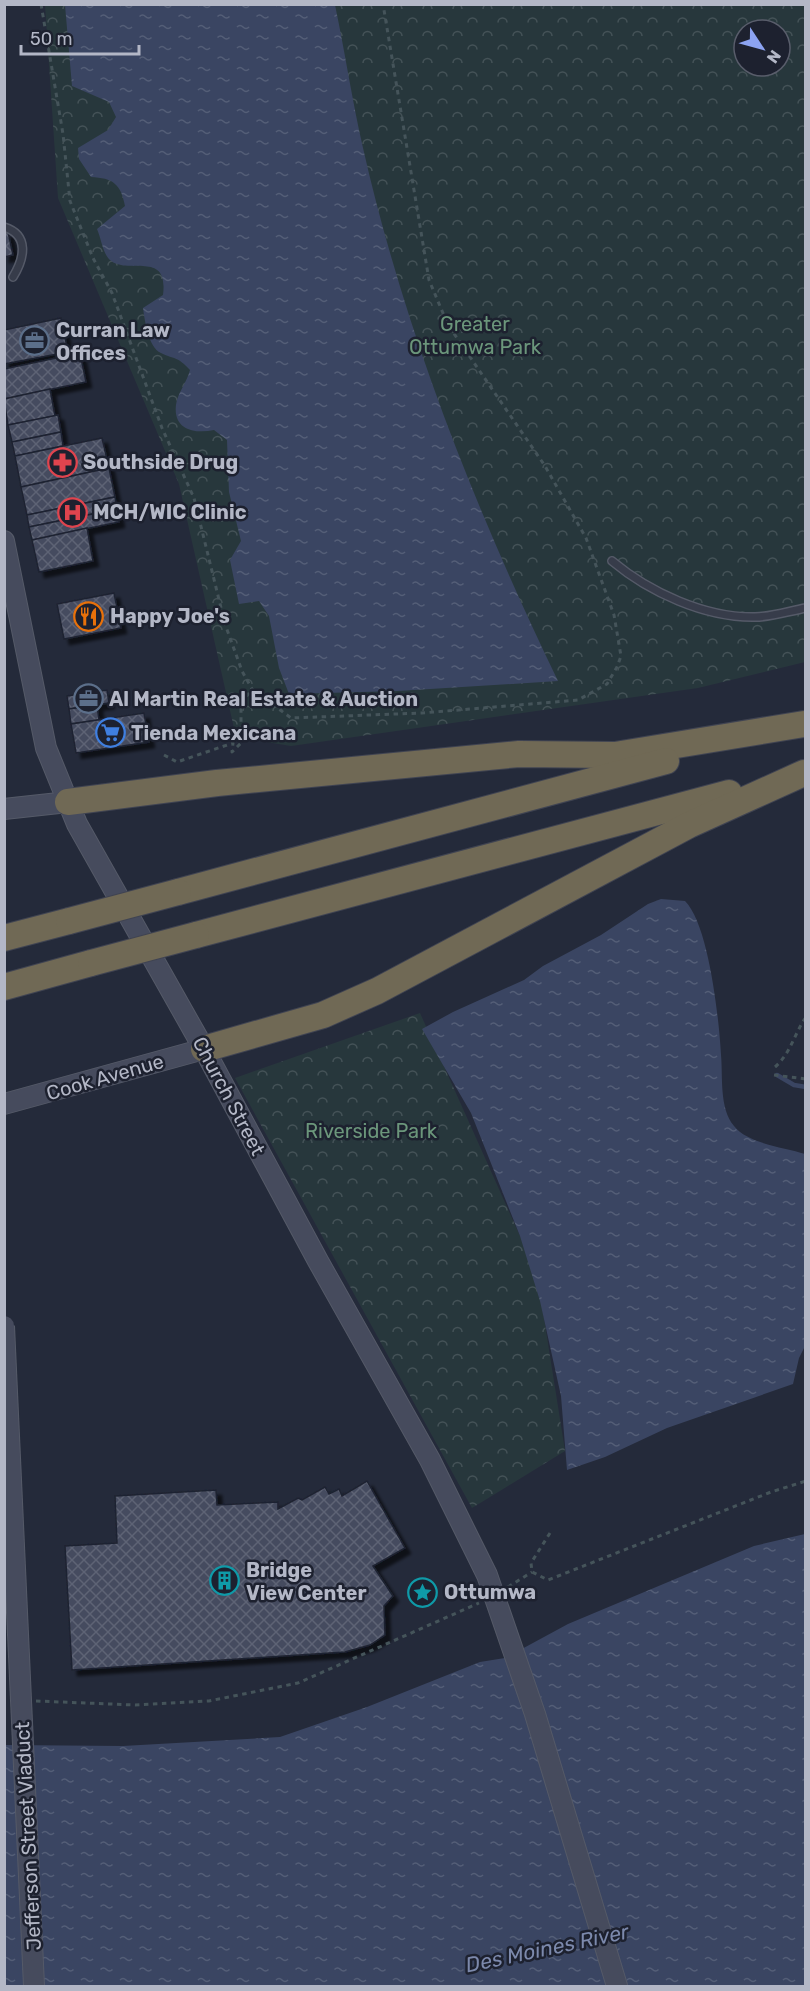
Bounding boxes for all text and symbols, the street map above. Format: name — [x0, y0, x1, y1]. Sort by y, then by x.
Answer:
scale bar — [21, 18, 140, 56]
north arrow — [732, 18, 792, 78]
text: 50 m — [30, 28, 73, 50]
text: N — [763, 46, 785, 67]
park label: Greater Ottumwa Park — [409, 312, 542, 359]
place label: Curran Law Offices — [56, 318, 170, 365]
office icon: Curran Law Offices — [19, 325, 51, 357]
pharmacy icon: Southside Drug — [46, 446, 78, 478]
place label: Southside Drug — [83, 450, 238, 474]
hospital icon: MCH/WIC Clinic — [56, 496, 88, 528]
place label: MCH/WIC Clinic — [93, 500, 247, 524]
restaurant icon: Happy Joe's — [73, 600, 105, 632]
place label: Happy Joe's — [110, 604, 230, 628]
office icon: Al Martin Real Estate & Auction — [72, 683, 104, 715]
place label: Al Martin Real Estate & Auction — [109, 687, 418, 711]
supermarket icon: Tienda Mexicana — [94, 717, 126, 749]
place label: Tienda Mexicana — [131, 721, 296, 745]
street label: Church Street — [188, 1033, 270, 1160]
street label: Cook Avenue — [44, 1049, 166, 1105]
park label: Riverside Park — [305, 1119, 438, 1143]
place label: Bridge View Center — [246, 1558, 366, 1605]
building icon: Bridge View Center — [209, 1565, 241, 1597]
place icon: Ottumwa — [407, 1576, 439, 1608]
place label: Ottumwa — [444, 1580, 536, 1604]
street label: Jefferson Street Viaduct — [10, 1721, 46, 1951]
water label: Des Moines River — [463, 1918, 632, 1978]

